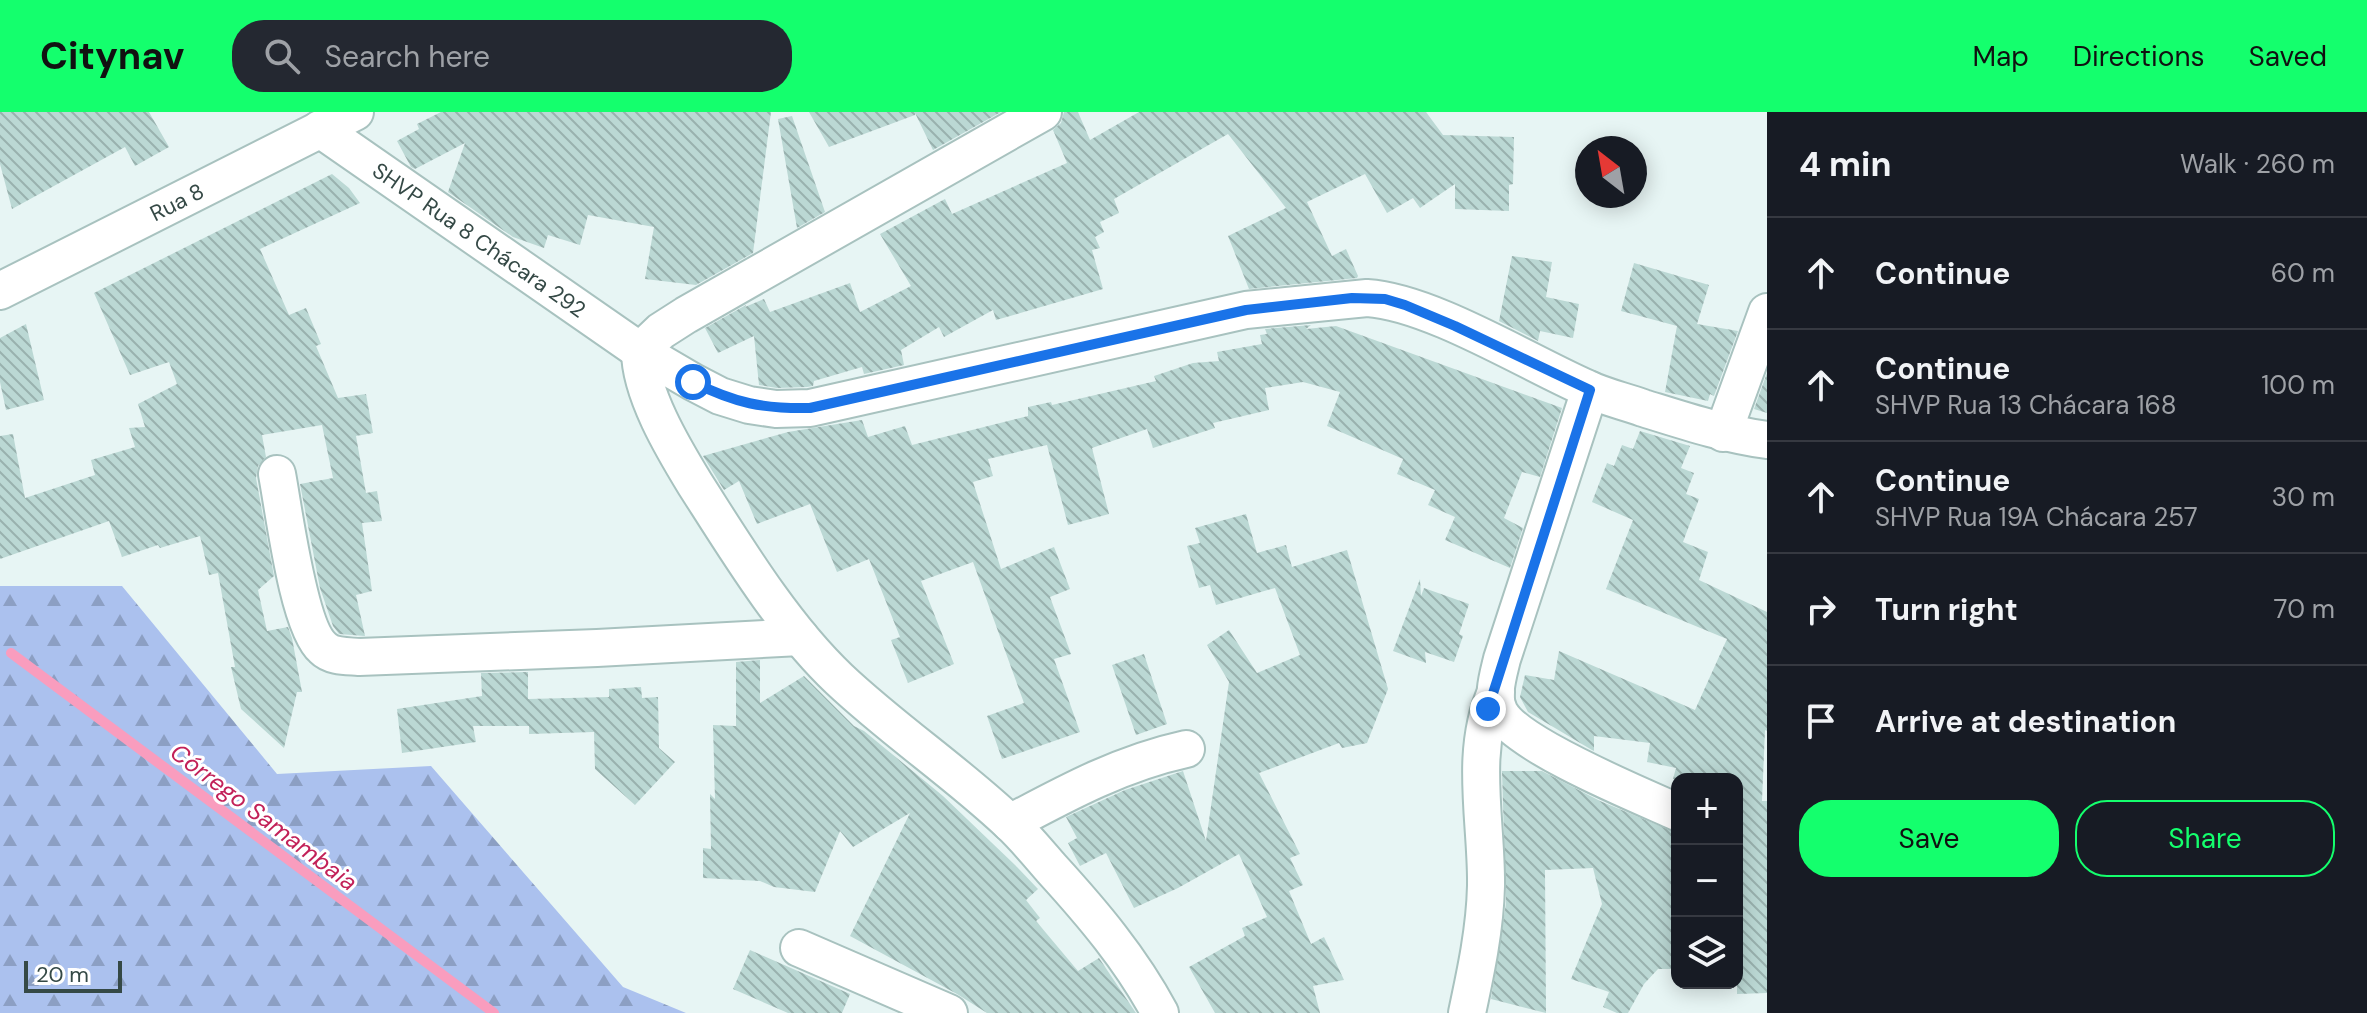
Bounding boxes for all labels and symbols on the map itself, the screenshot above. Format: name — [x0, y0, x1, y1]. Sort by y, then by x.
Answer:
north arrow — [1575, 136, 1647, 208]
street label: SHVP Rua 8 Chácara 292 — [367, 155, 592, 324]
street label: Rua 8 — [145, 176, 209, 228]
route start — [675, 364, 711, 400]
route end — [1470, 691, 1506, 727]
water label: Córrego Samambaia — [164, 736, 364, 898]
scale bar — [24, 957, 122, 993]

